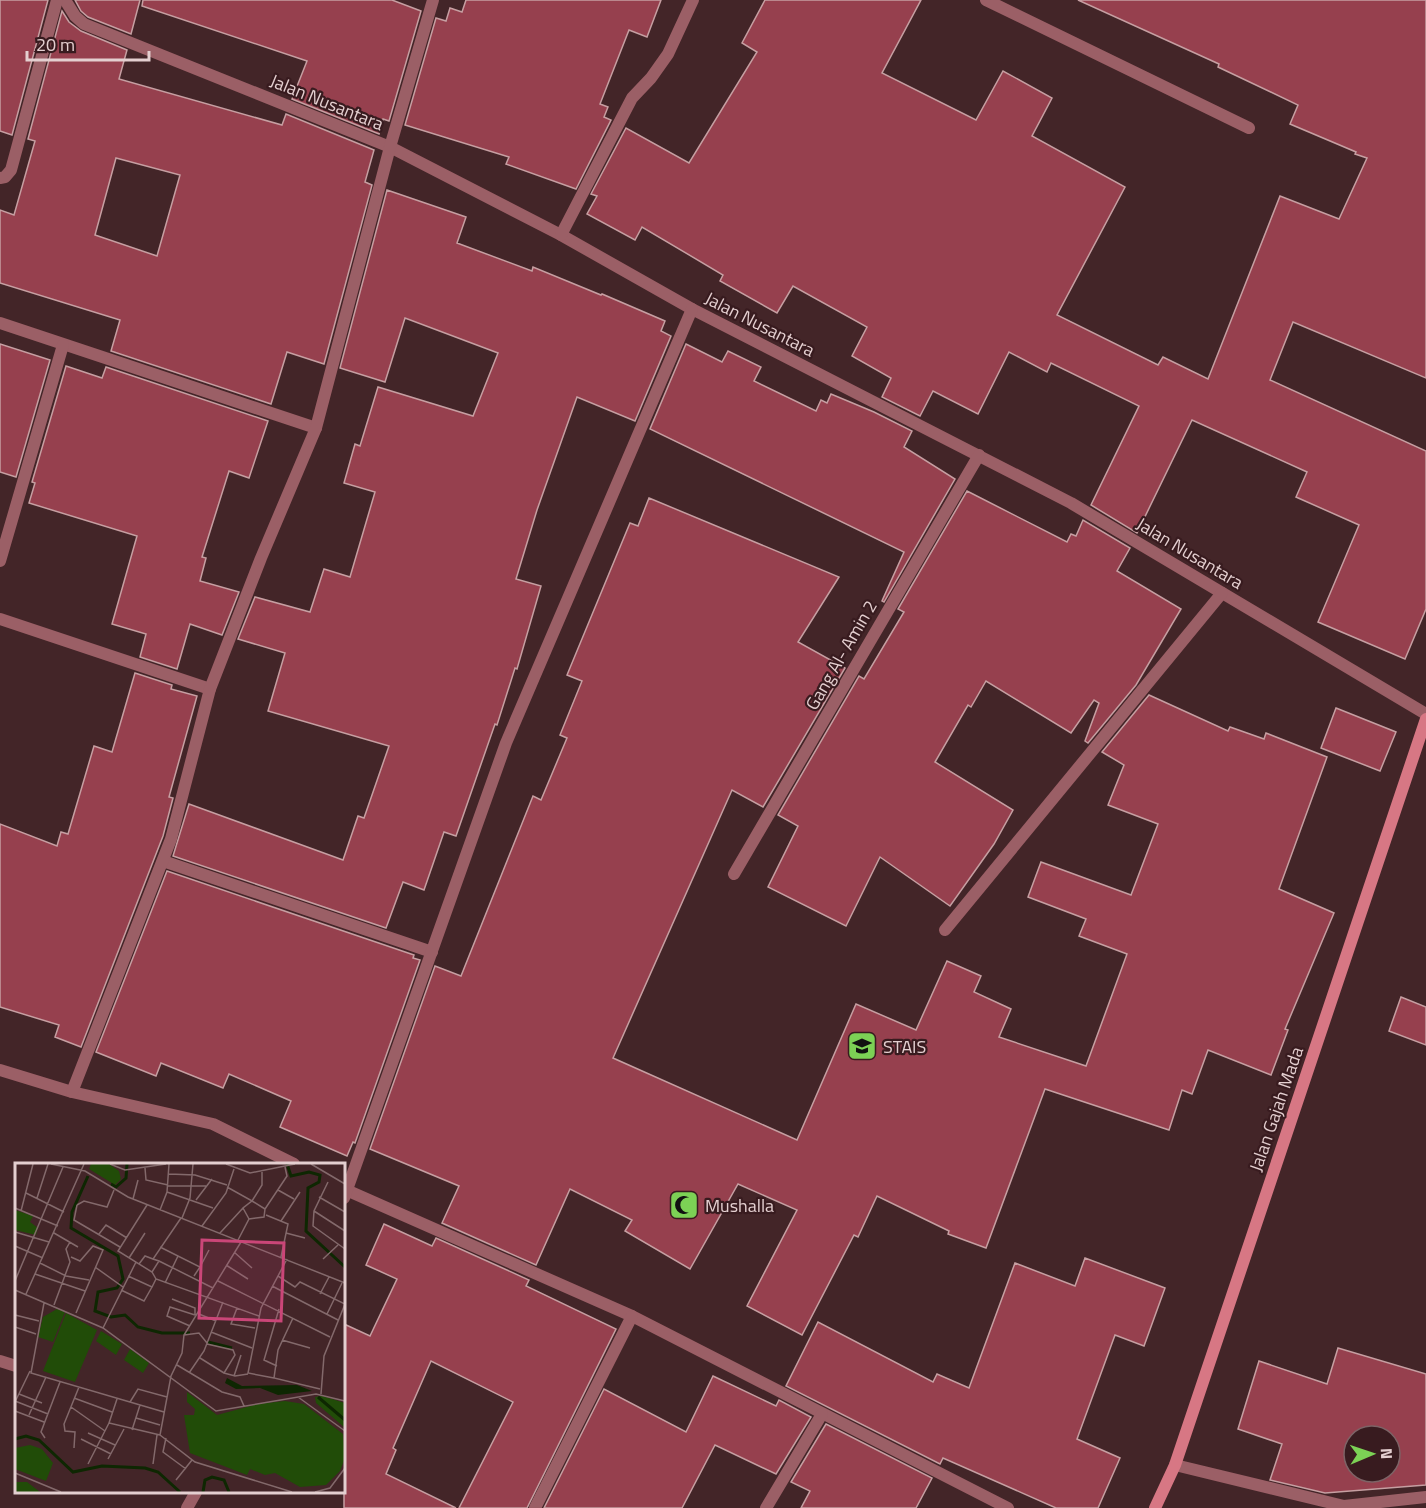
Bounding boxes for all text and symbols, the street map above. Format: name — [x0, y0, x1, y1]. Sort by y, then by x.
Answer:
scale bar — [27, 24, 148, 62]
text: 20 m — [36, 31, 75, 58]
street label: Jalan Nusantara — [266, 67, 388, 137]
street label: Jalan Nusantara — [700, 285, 820, 363]
street label: Jalan Nusantara — [1131, 510, 1249, 596]
street label: Gang Al- Amin 2 — [799, 595, 883, 715]
school or university icon: STAIS — [846, 1030, 878, 1062]
place label: STAIS — [883, 1033, 926, 1060]
street label: Jalan Gajah Mada — [1242, 1043, 1310, 1175]
inset map — [15, 1163, 345, 1493]
mosque icon: Mushalla — [668, 1189, 700, 1221]
place label: Mushalla — [705, 1192, 774, 1219]
north arrow — [1342, 1424, 1402, 1484]
text: N — [1375, 1448, 1399, 1459]

